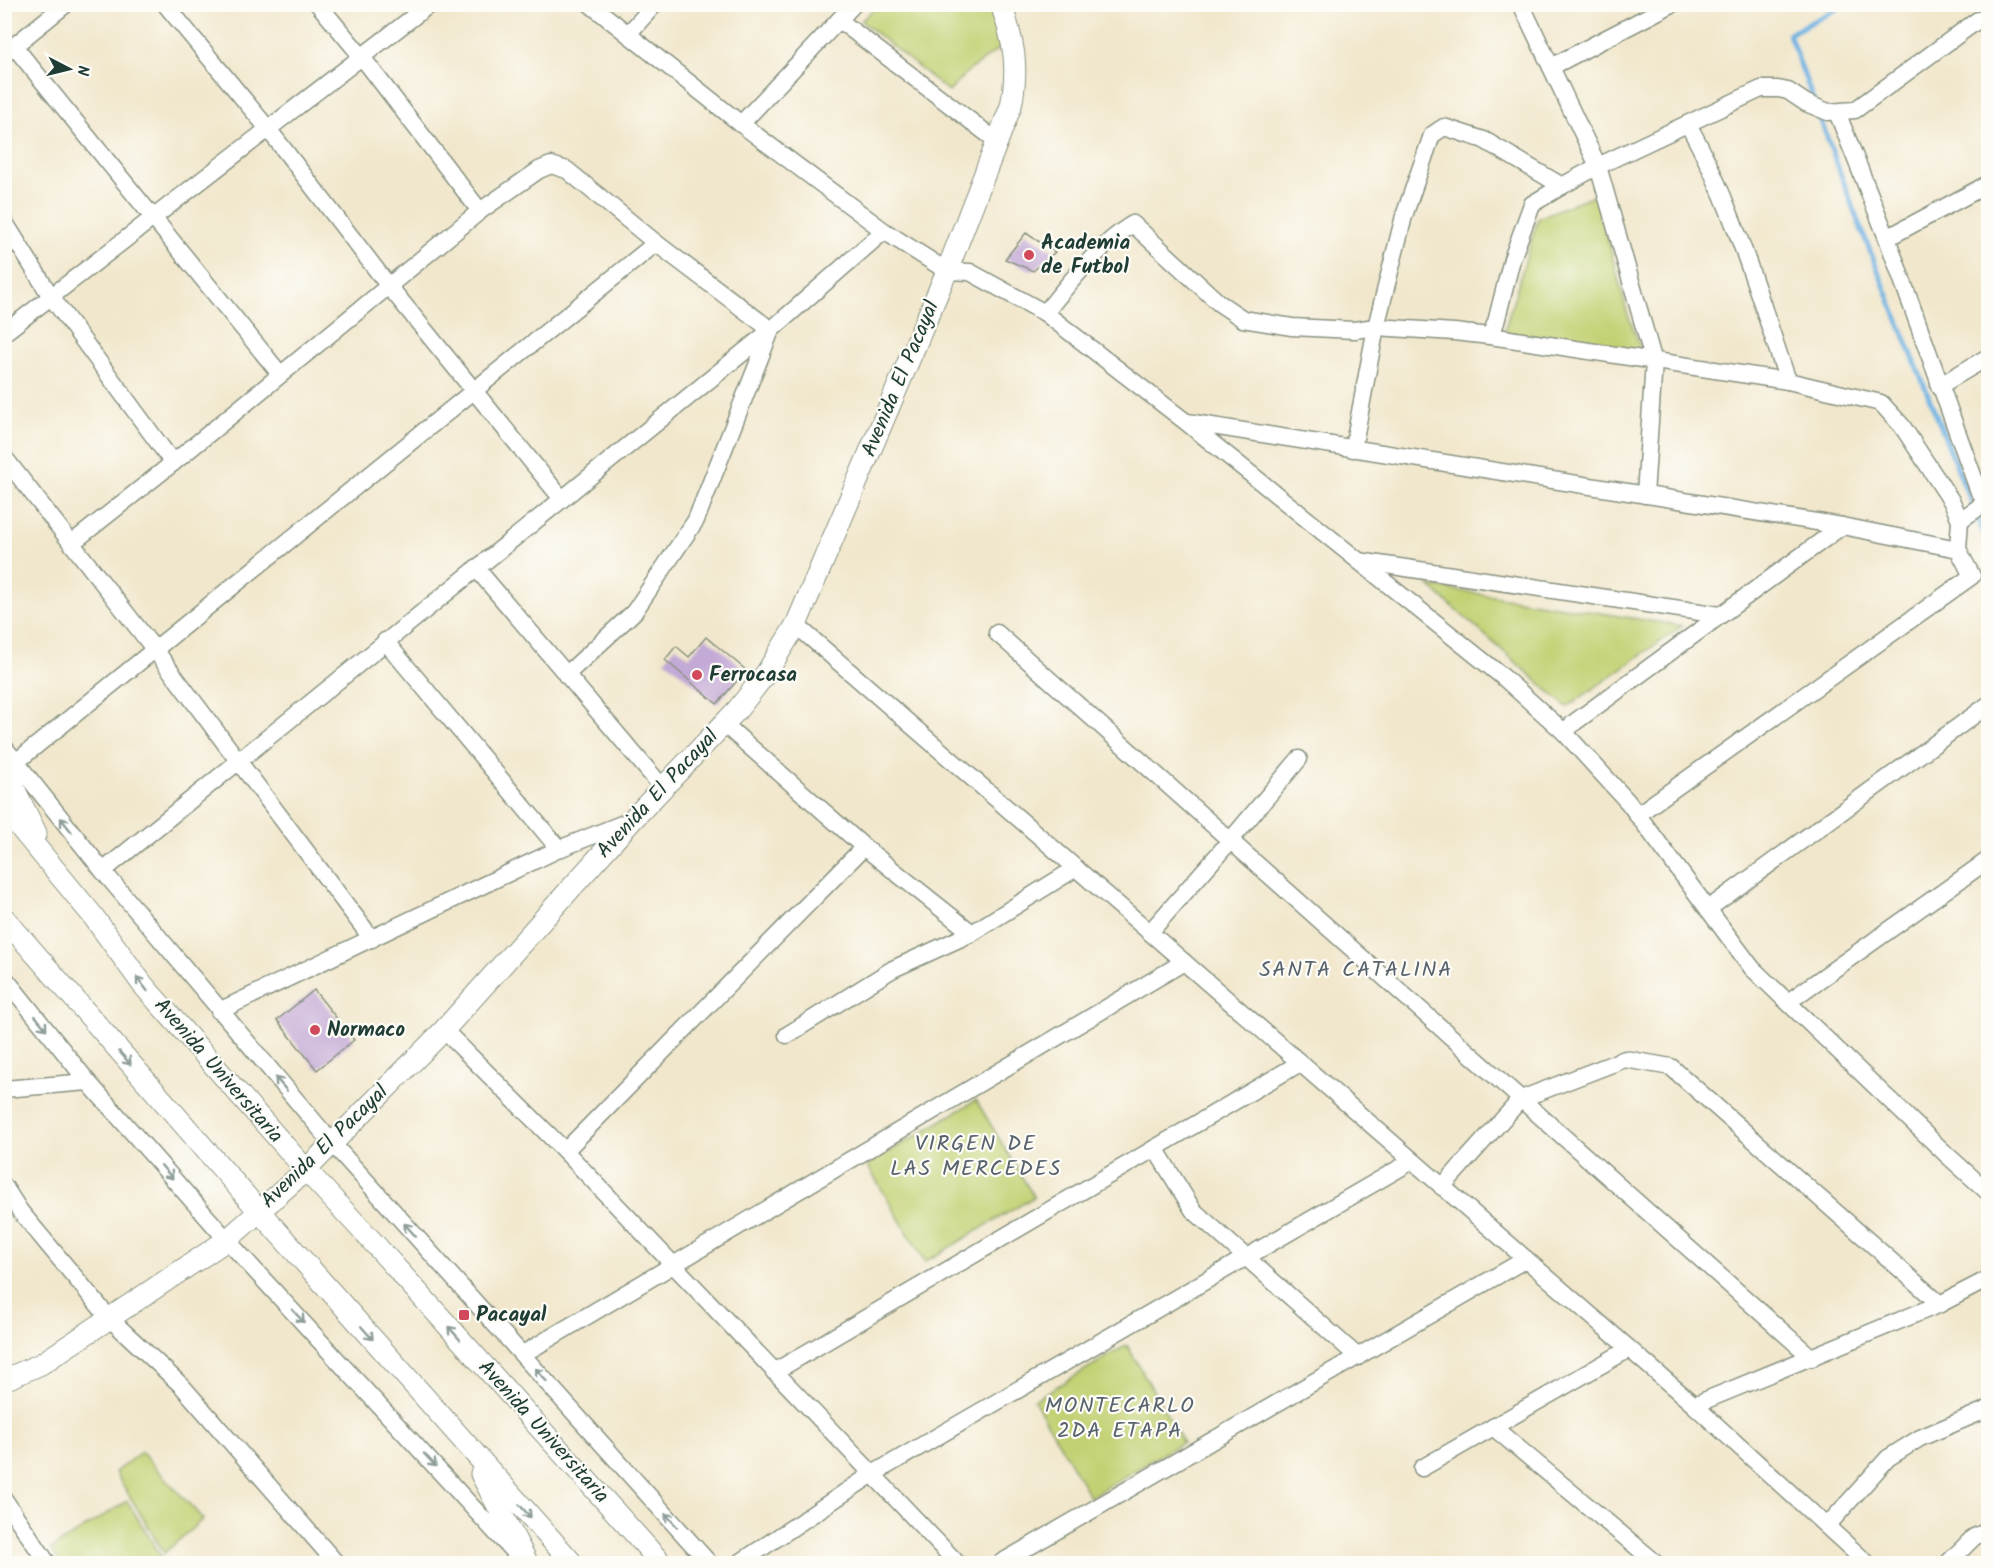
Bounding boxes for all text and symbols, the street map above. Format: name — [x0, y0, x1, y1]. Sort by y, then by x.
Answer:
north arrow — [39, 39, 99, 99]
text: N — [69, 64, 95, 77]
place label: Academia de Futbol — [1041, 227, 1130, 284]
marker: Academia de Futbol — [1022, 248, 1036, 262]
street label: Avenida El Pacayal — [853, 296, 949, 462]
place label: Ferrocasa — [709, 659, 797, 692]
marker: Ferrocasa — [690, 668, 704, 682]
street label: Avenida El Pacayal — [589, 722, 727, 866]
one-way arrow — [60, 817, 73, 833]
district label: SANTA CATALINA — [1259, 953, 1453, 988]
one-way arrow — [136, 976, 149, 992]
street label: Avenida Universitaria — [145, 991, 291, 1151]
place label: Normaco — [327, 1014, 406, 1047]
one-way arrow — [34, 1015, 47, 1031]
marker: Normaco — [308, 1023, 322, 1037]
one-way arrow — [118, 1050, 132, 1065]
street label: Avenida El Pacayal — [253, 1077, 397, 1217]
one-way arrow — [274, 1077, 288, 1092]
district label: VIRGEN DE LAS MERCEDES — [890, 1127, 1062, 1187]
one-way arrow — [160, 1164, 174, 1179]
one-way arrow — [403, 1223, 417, 1238]
place label: Pacayal — [476, 1299, 547, 1332]
marker: Pacayal — [457, 1308, 471, 1322]
one-way arrow — [291, 1309, 305, 1324]
one-way arrow — [447, 1325, 461, 1340]
one-way arrow — [360, 1326, 374, 1341]
street label: Avenida Universitaria — [469, 1353, 617, 1511]
one-way arrow — [534, 1367, 548, 1382]
district label: MONTECARLO 2DA ETAPA — [1045, 1389, 1195, 1449]
one-way arrow — [423, 1452, 437, 1467]
one-way arrow — [518, 1503, 532, 1518]
one-way arrow — [664, 1513, 678, 1528]

